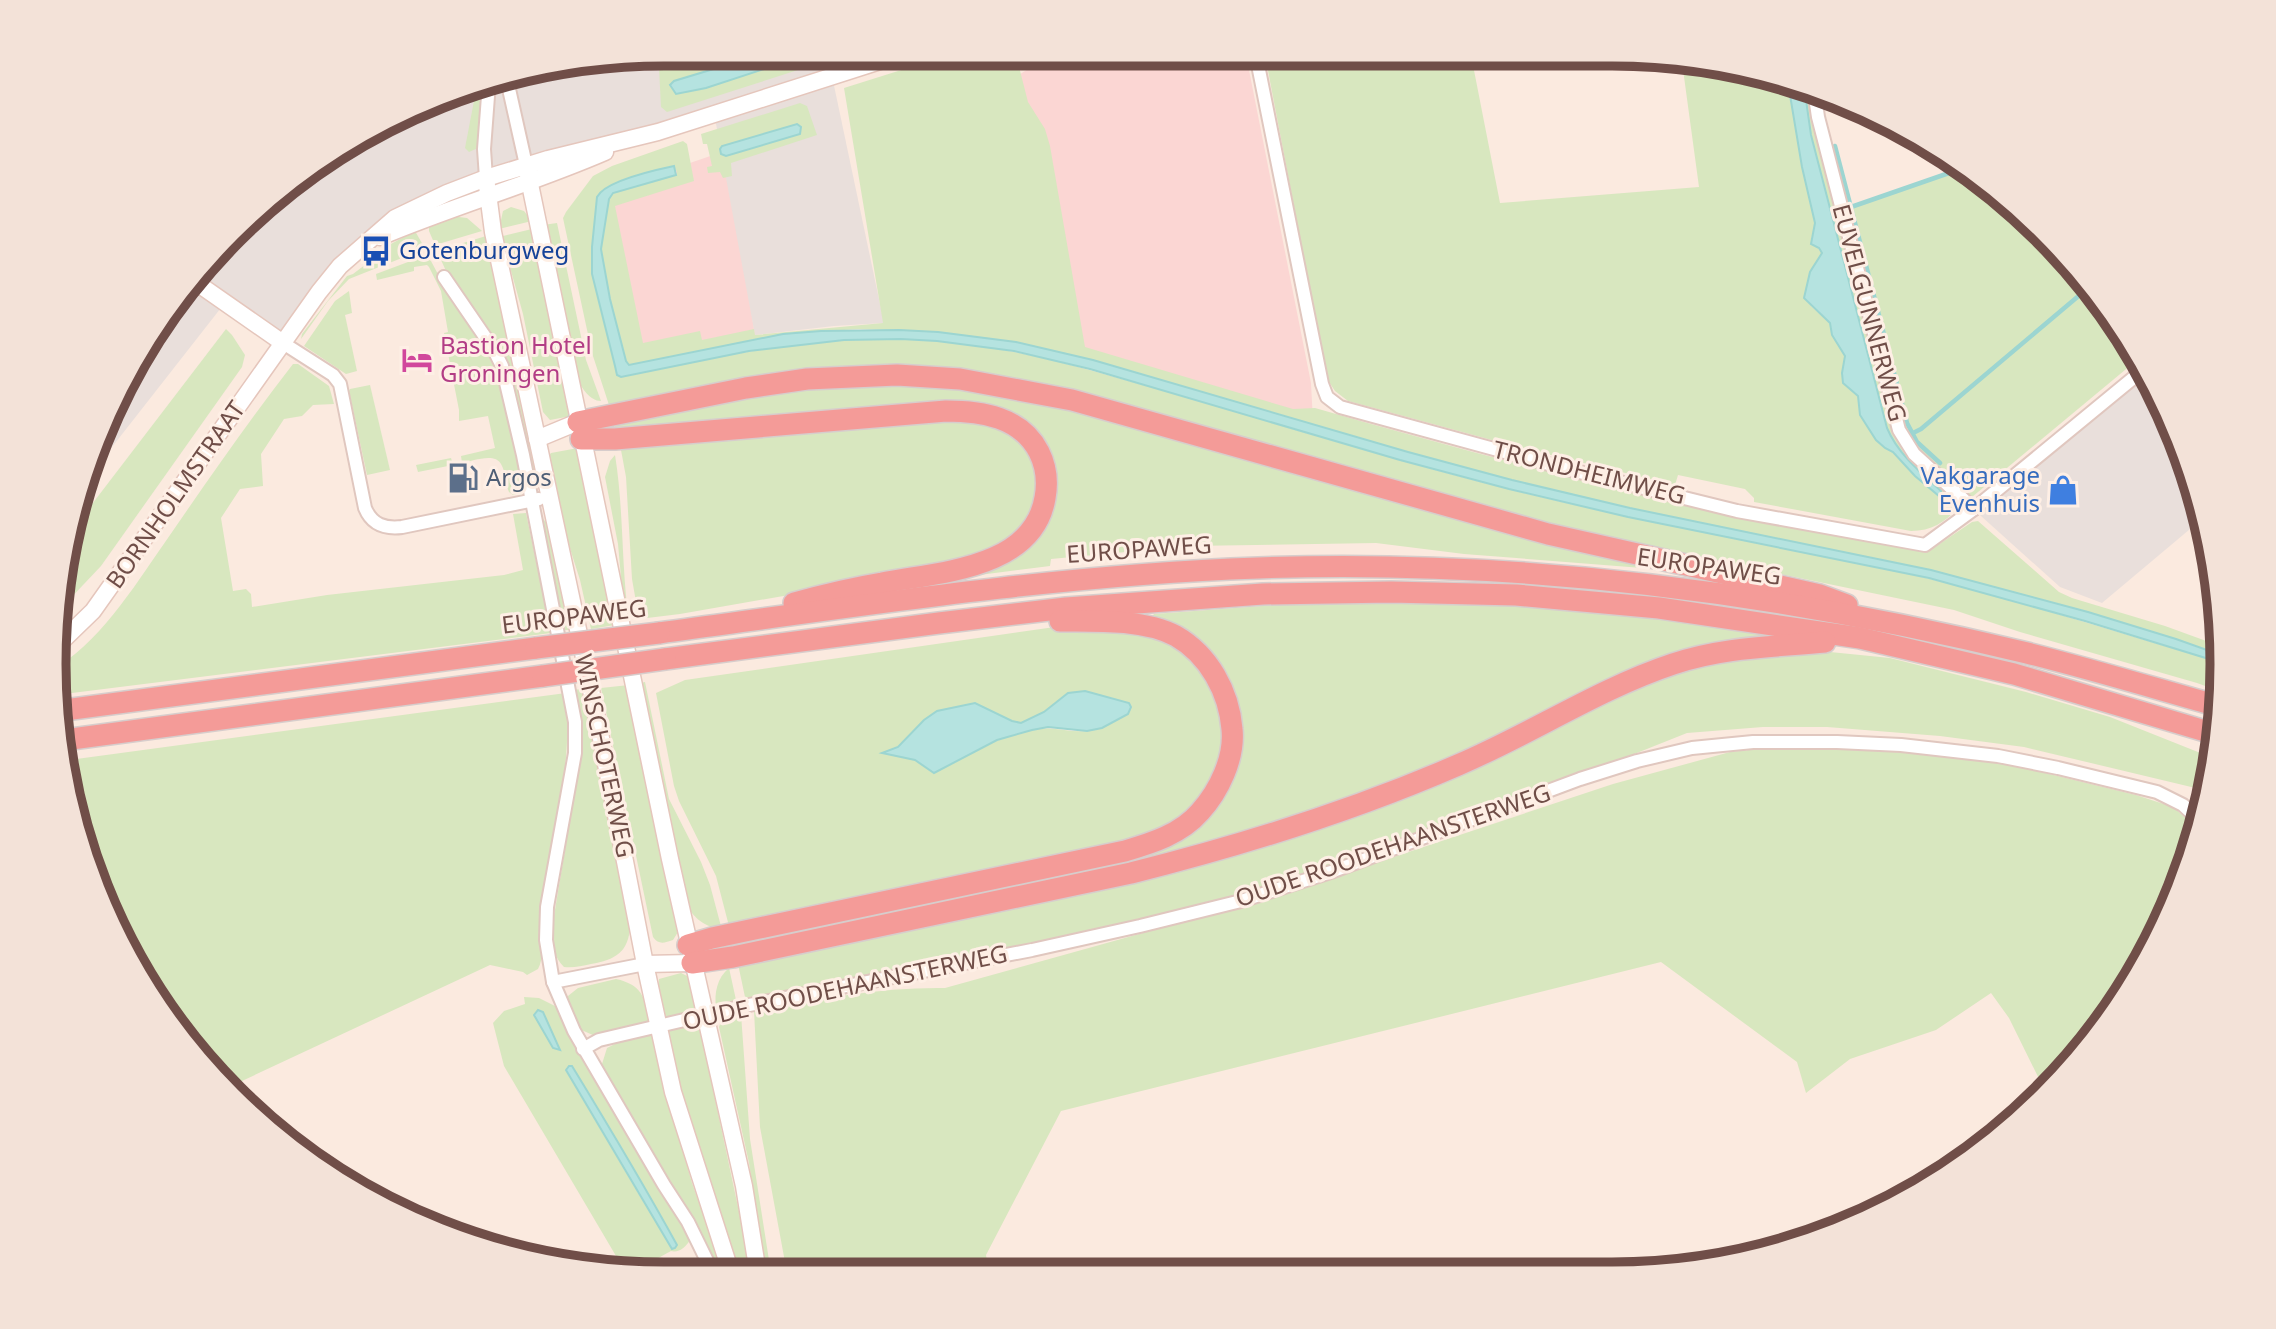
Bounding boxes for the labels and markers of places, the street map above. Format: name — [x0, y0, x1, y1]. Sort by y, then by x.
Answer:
place label: Gotenburgweg — [399, 233, 569, 266]
bus stop icon: Gotenburgweg — [359, 234, 393, 268]
place label: Bastion Hotel Groningen — [440, 328, 592, 389]
hotel icon: Bastion Hotel Groningen — [400, 343, 434, 377]
place label: Vakgarage Evenhuis — [1920, 458, 2040, 519]
place label: Argos — [486, 460, 552, 493]
fuel station icon: Argos — [446, 461, 480, 495]
shop icon: Vakgarage Evenhuis — [2046, 473, 2080, 507]

